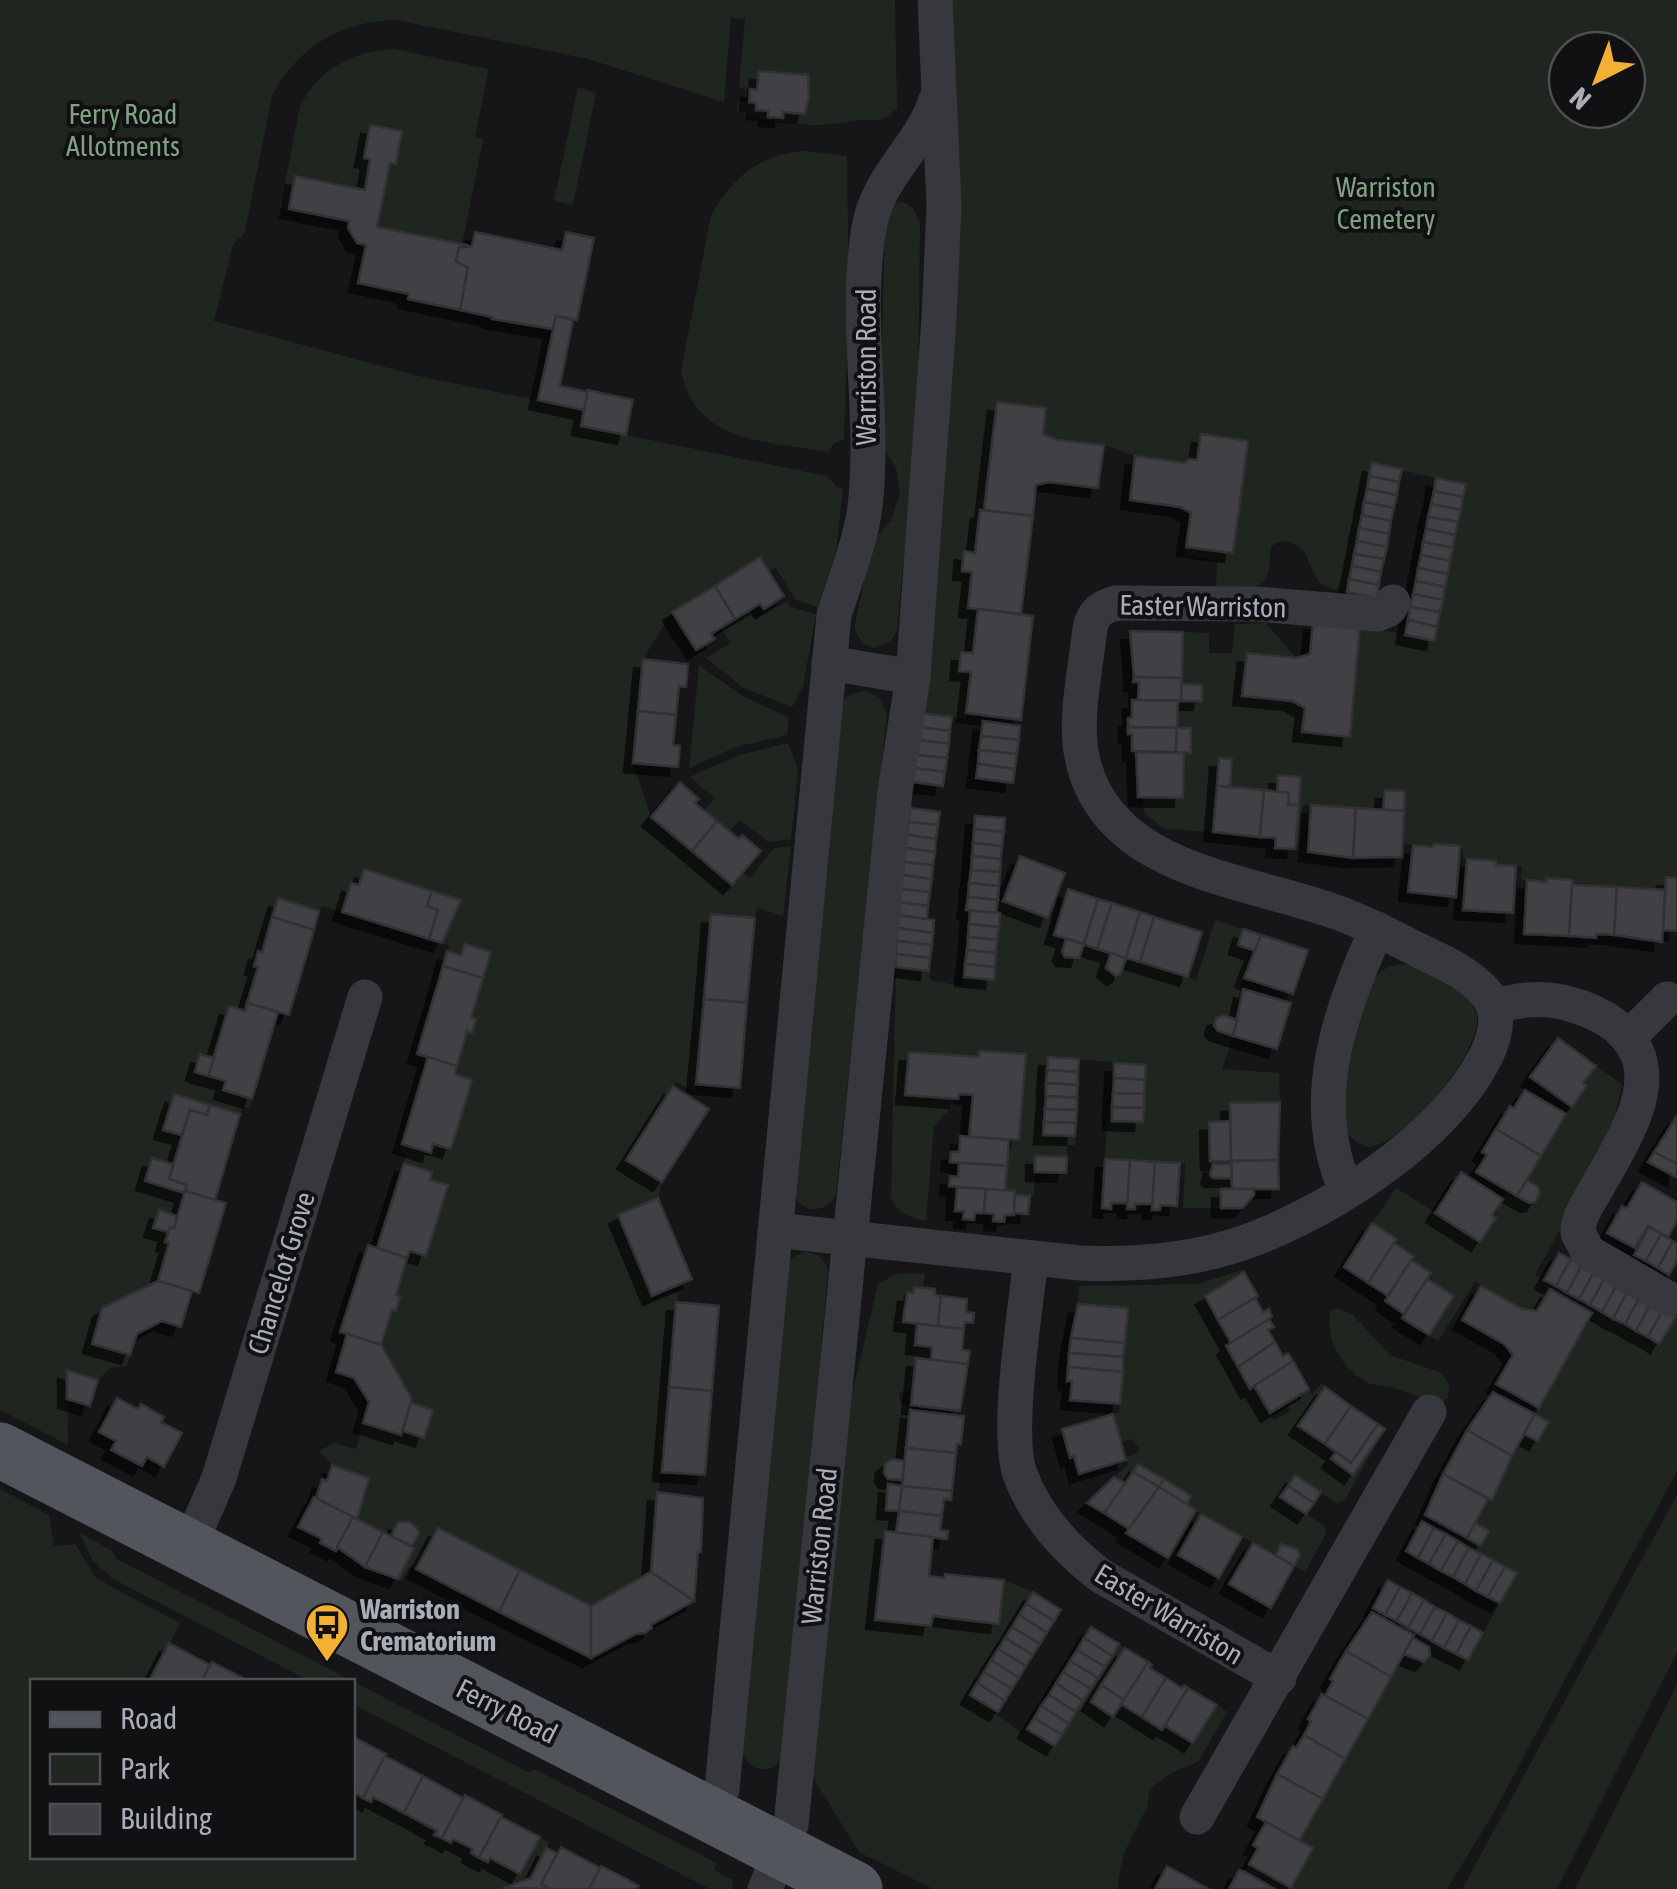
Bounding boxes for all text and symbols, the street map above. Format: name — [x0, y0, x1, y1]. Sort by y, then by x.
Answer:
north arrow — [1547, 30, 1647, 130]
text: N — [1563, 81, 1597, 116]
park label: Ferry Road Allotments — [66, 98, 180, 162]
park label: Warriston Cemetery — [1336, 171, 1436, 235]
street label: Warriston Road — [850, 288, 882, 446]
street label: Easter Warriston — [1119, 589, 1287, 623]
street label: Chancelot Grove — [241, 1188, 321, 1358]
street label: Warriston Road — [795, 1466, 843, 1626]
street label: Easter Warriston — [1089, 1557, 1249, 1671]
place label: Warriston Crematorium — [359, 1593, 496, 1657]
bus stop icon: Warriston Crematorium — [304, 1602, 350, 1663]
street label: Ferry Road — [451, 1672, 563, 1750]
legend — [30, 1679, 355, 1859]
text: Road — [120, 1701, 177, 1735]
text: Park — [120, 1751, 170, 1785]
text: Building — [120, 1801, 212, 1835]

